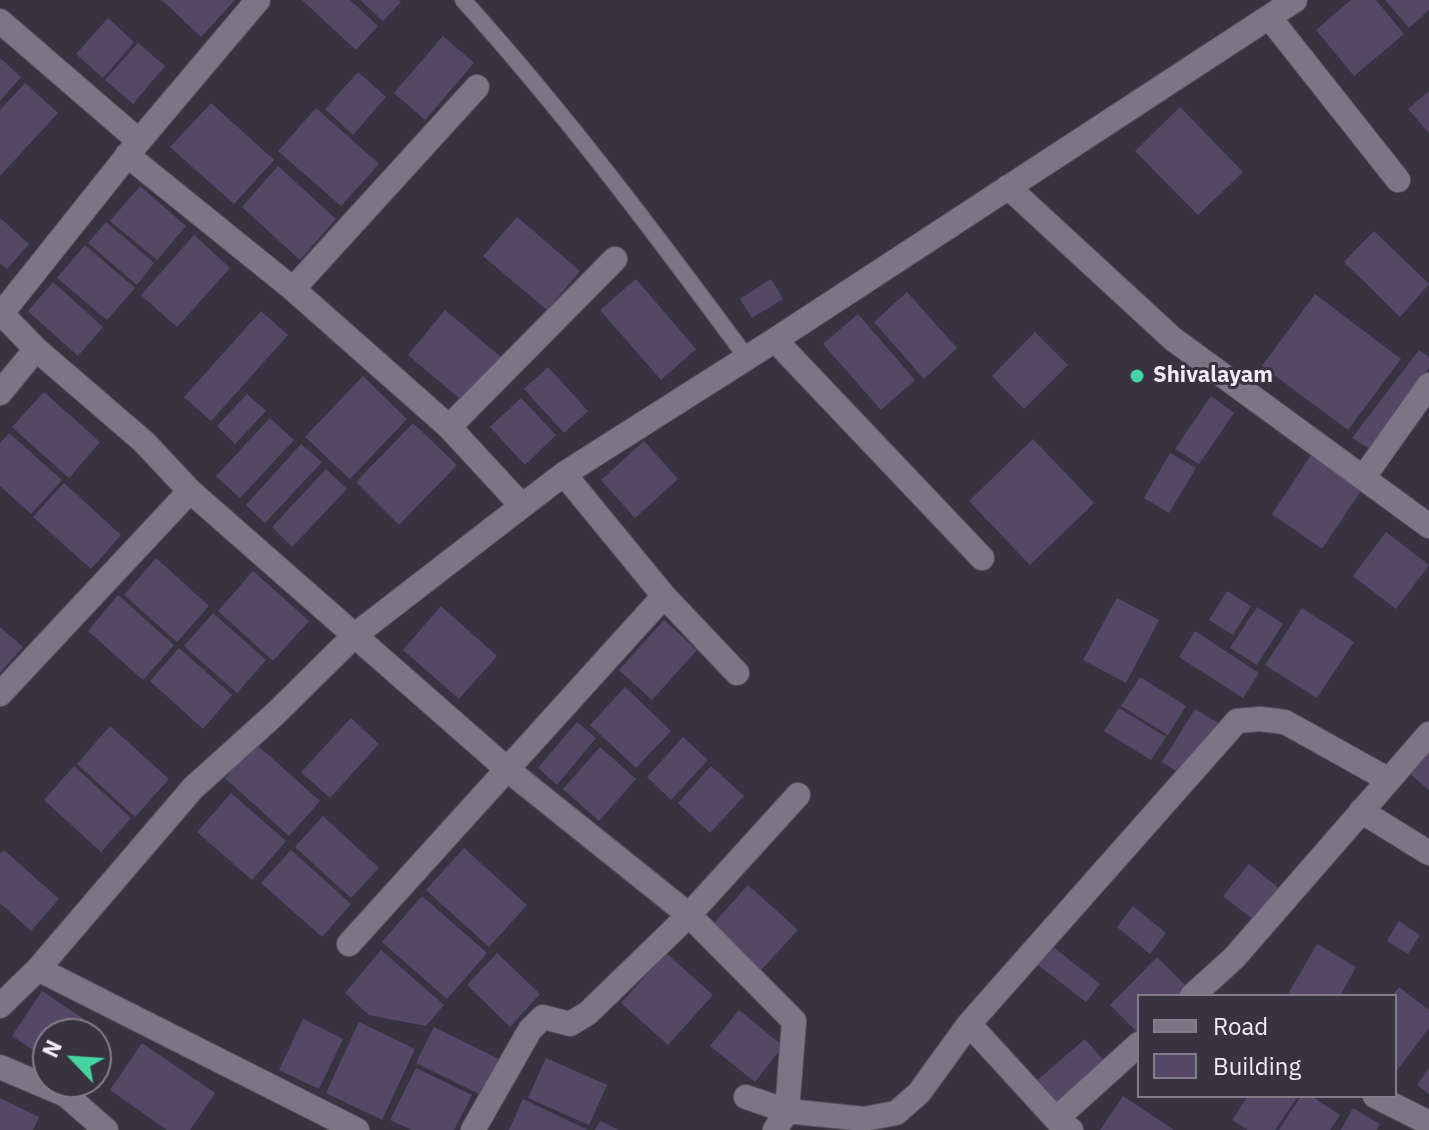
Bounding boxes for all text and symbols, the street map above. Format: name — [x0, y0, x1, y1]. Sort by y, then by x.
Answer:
place label: Shivalayam — [1153, 363, 1273, 389]
marker: Shivalayam — [1128, 367, 1146, 385]
legend — [1137, 994, 1397, 1098]
text: Road — [1213, 1010, 1268, 1042]
north arrow — [32, 1018, 112, 1098]
text: N — [35, 1035, 68, 1062]
text: Building — [1213, 1050, 1301, 1082]

